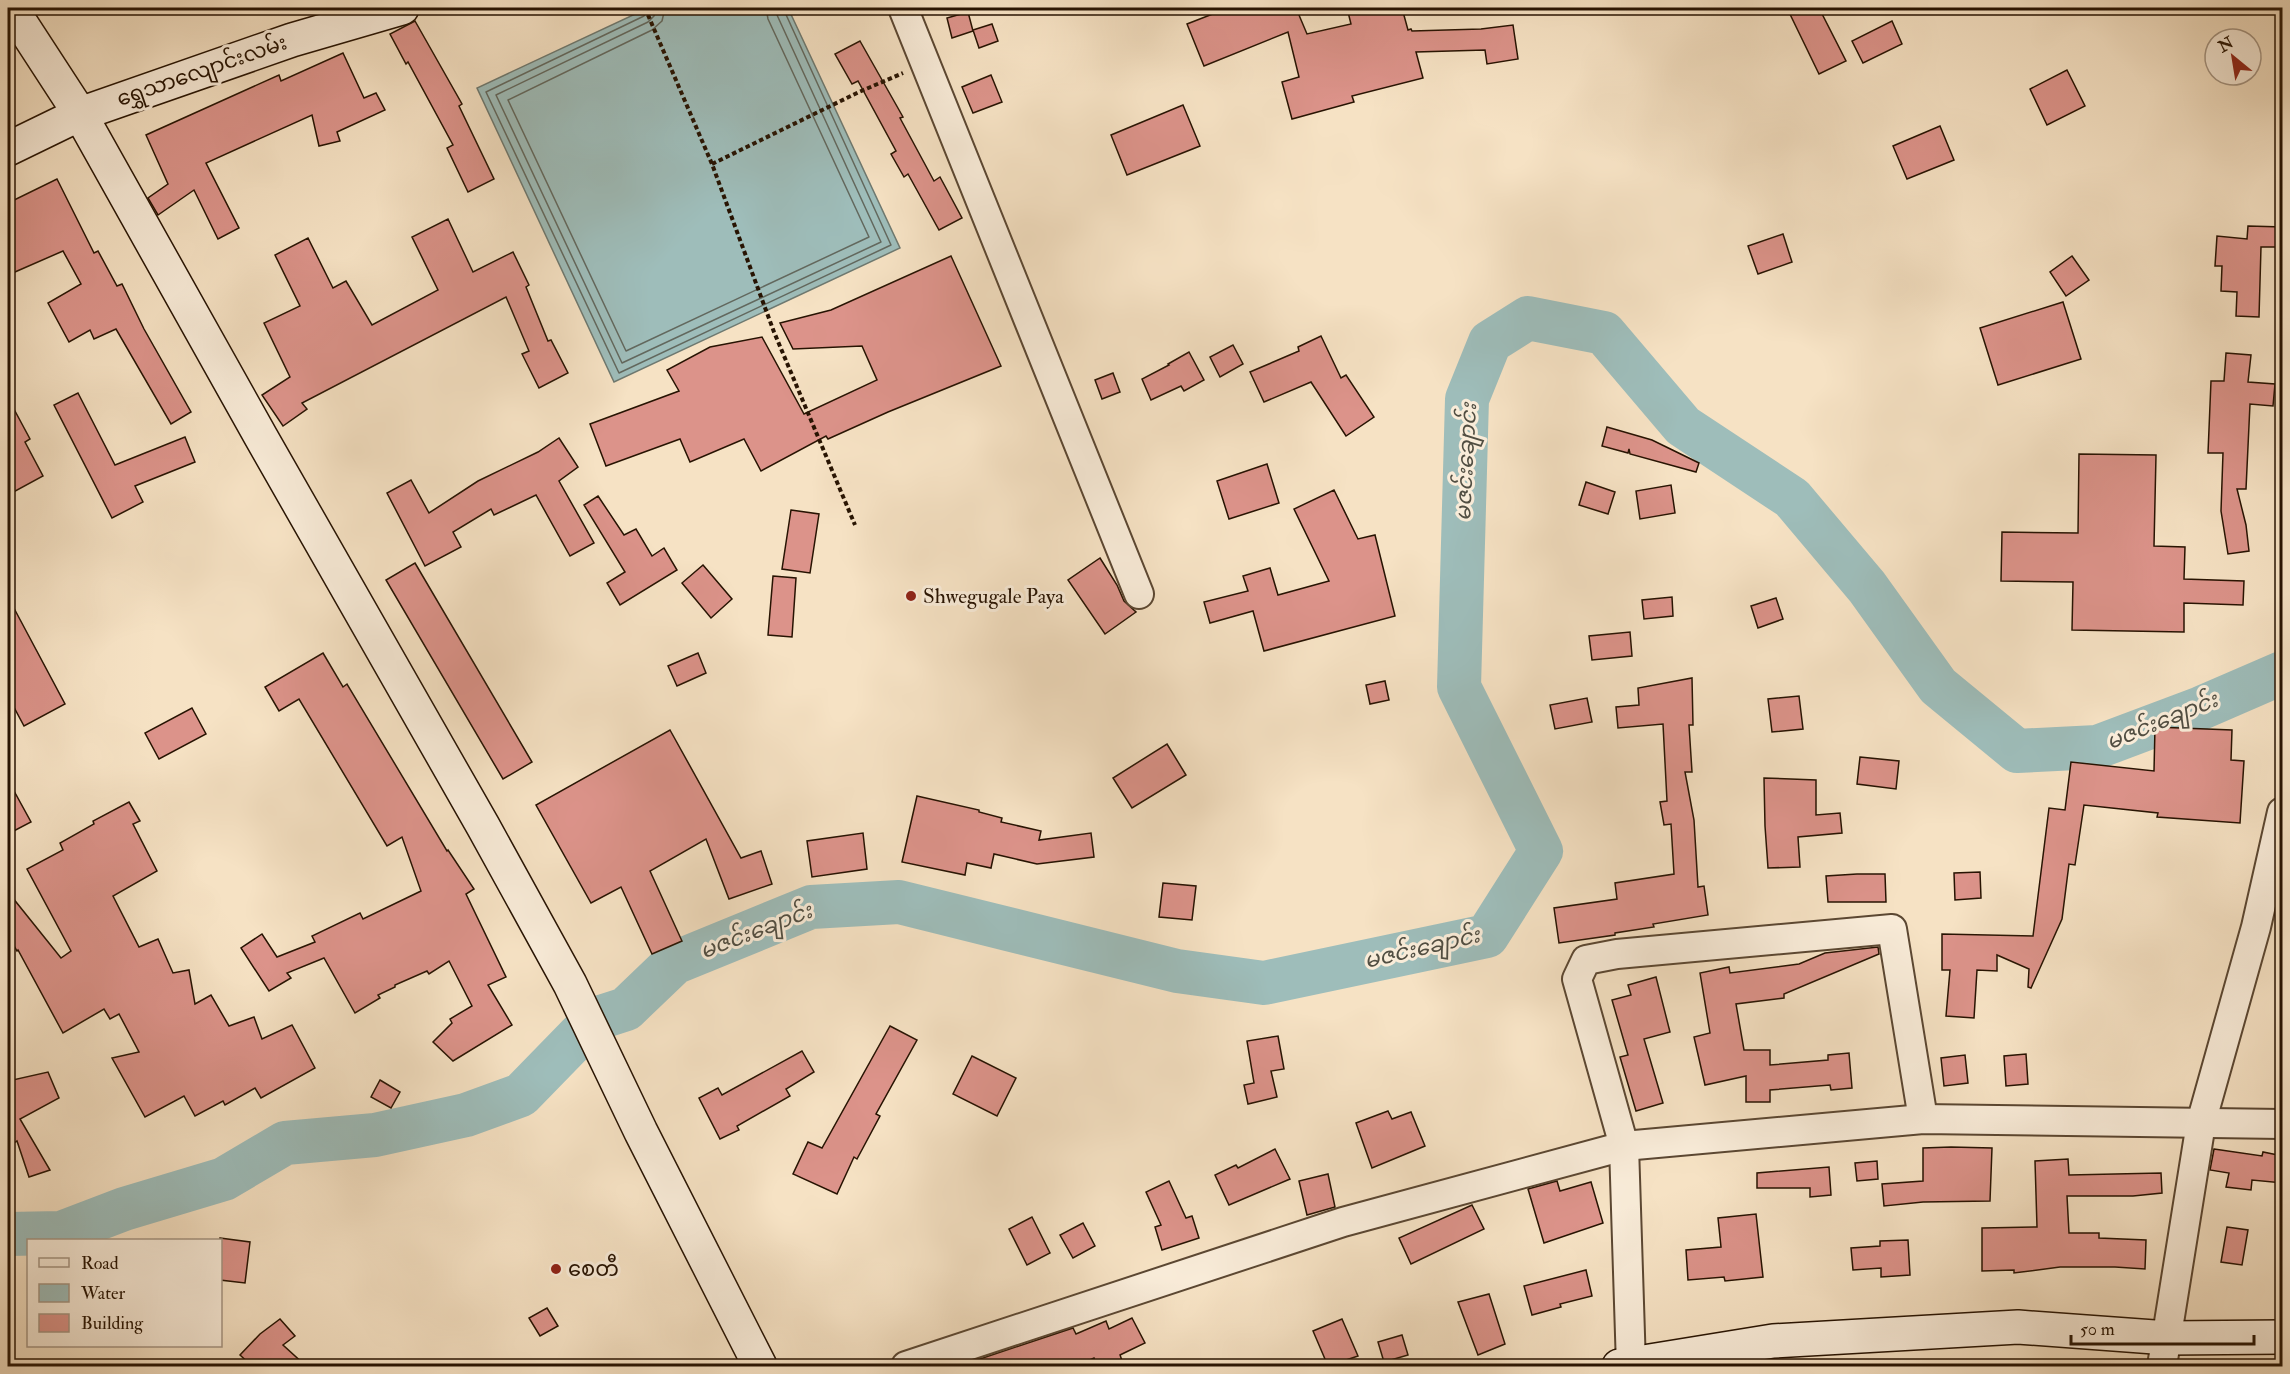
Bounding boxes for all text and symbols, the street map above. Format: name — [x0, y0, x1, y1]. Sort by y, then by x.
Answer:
street label: ရွှေသာလျောင်းလမ်း — [112, 26, 292, 117]
north arrow — [2203, 27, 2263, 87]
text: N — [2214, 32, 2238, 58]
water label: မဇင်းချောင်း — [1447, 401, 1487, 522]
place label: Shwegugale Paya — [923, 583, 1064, 610]
marker: Shwegugale Paya — [904, 589, 918, 603]
water label: မဇင်းချောင်း — [2101, 684, 2225, 760]
water label: မဇင်းချောင်း — [695, 894, 819, 969]
water label: မဇင်းချောင်း — [1361, 919, 1485, 979]
legend — [27, 1239, 222, 1347]
text: Road — [81, 1252, 119, 1275]
place label: စေတီ — [568, 1253, 619, 1283]
marker: စေတီ — [549, 1262, 563, 1276]
text: Water — [80, 1282, 125, 1305]
scale bar — [2071, 1308, 2254, 1346]
text: Building — [81, 1312, 144, 1335]
text: 50 m — [2080, 1318, 2115, 1341]

